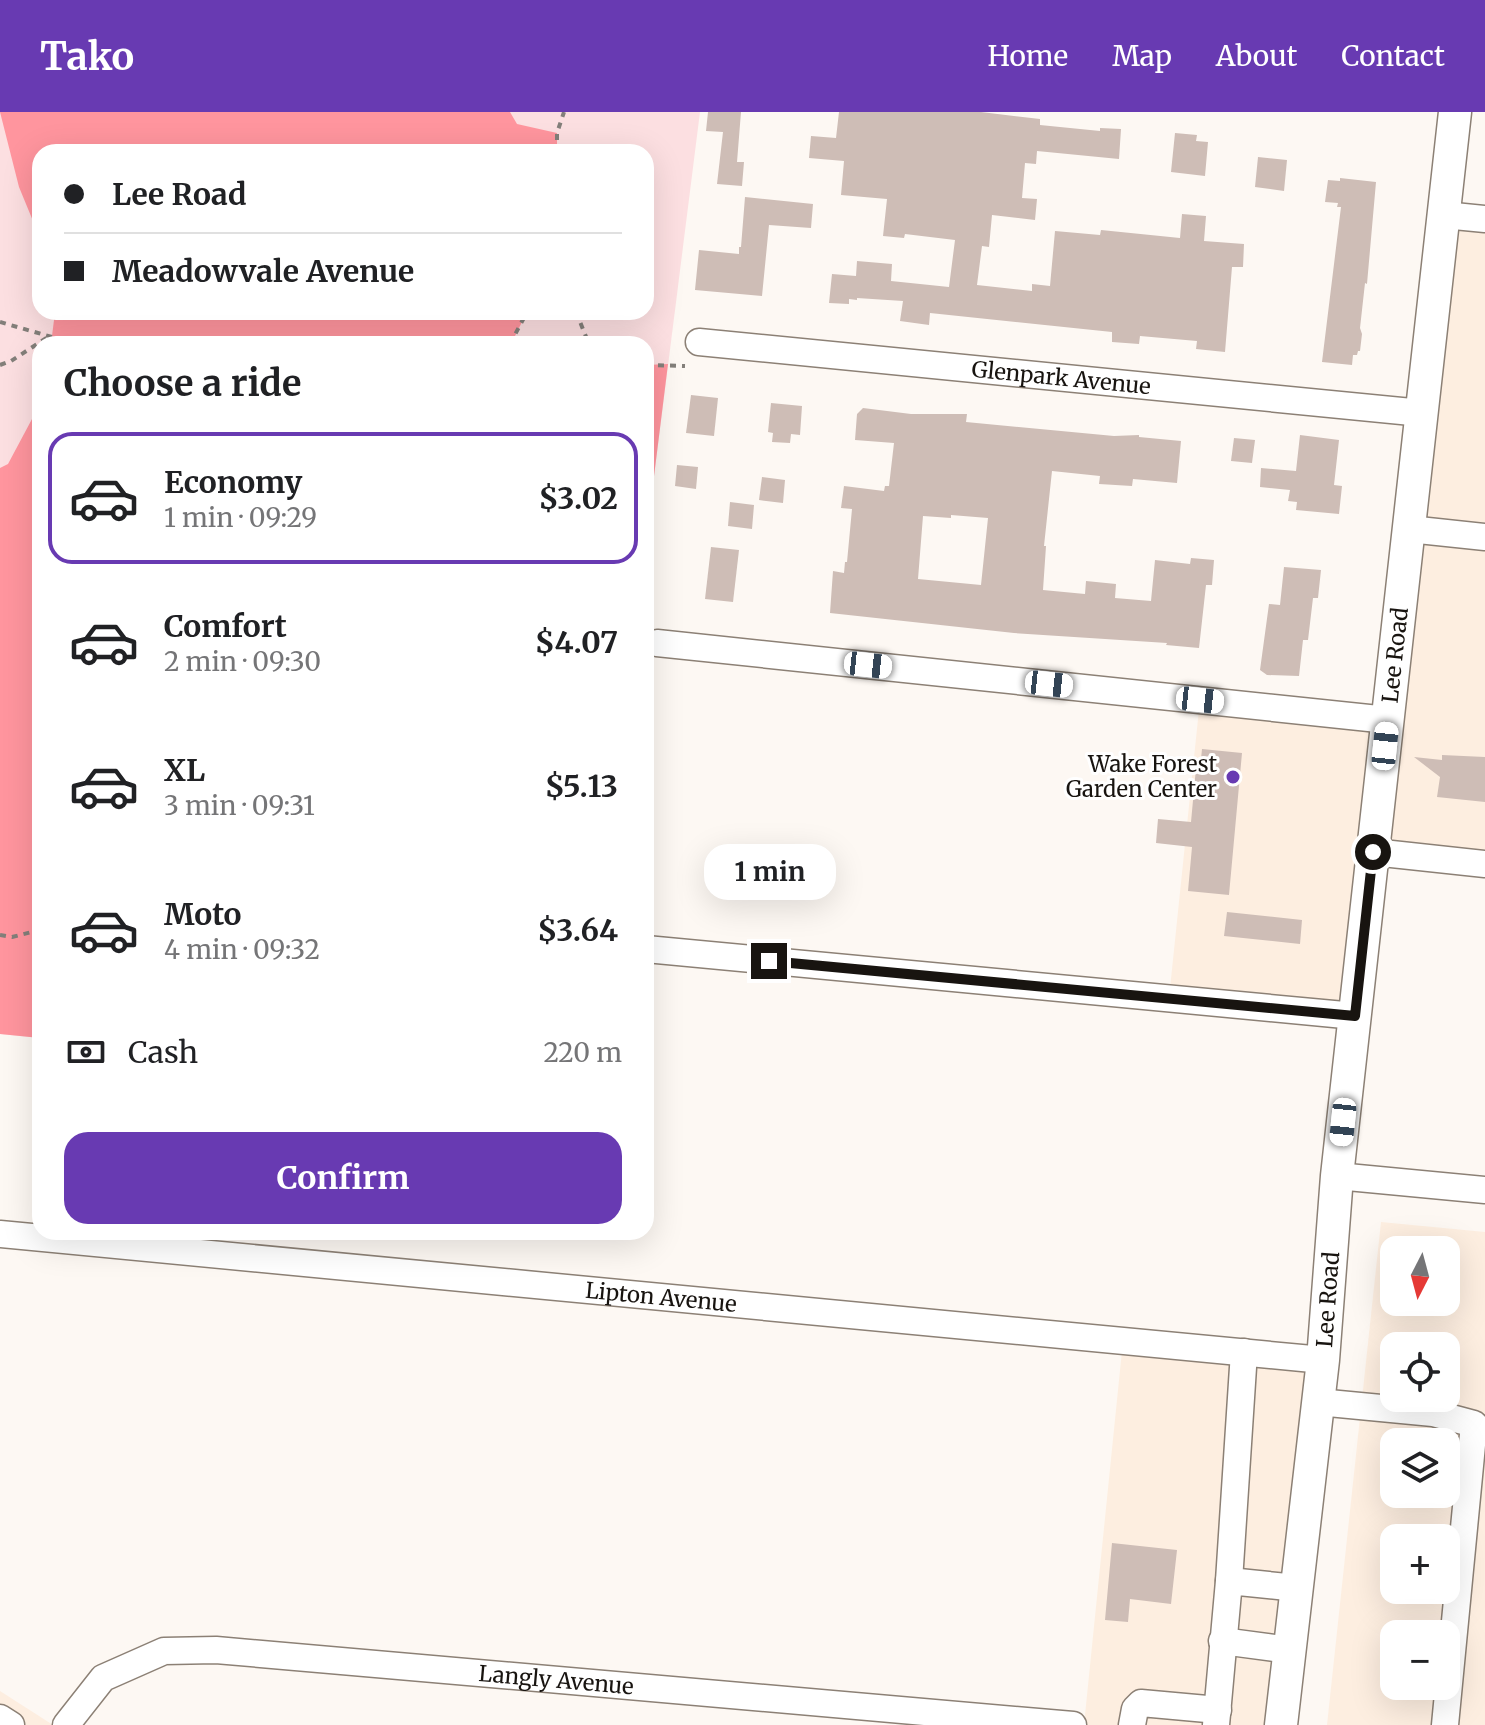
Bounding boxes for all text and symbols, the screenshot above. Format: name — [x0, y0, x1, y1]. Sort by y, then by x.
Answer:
text: Tako — [40, 33, 134, 80]
text: Home — [987, 38, 1068, 74]
text: Map — [1112, 38, 1172, 74]
text: About — [1216, 38, 1297, 74]
text: Contact — [1341, 38, 1445, 74]
text: Lee Road — [112, 175, 246, 213]
text: Meadowvale Avenue — [112, 252, 414, 290]
street label: Glenpark Avenue — [970, 355, 1152, 400]
text: Choose a ride — [64, 361, 301, 406]
icon: car — [68, 462, 140, 534]
text: Economy — [164, 463, 302, 501]
text: $3.02 — [538, 479, 618, 517]
text: 1 min · 09:29 — [164, 501, 317, 534]
icon: car — [68, 606, 140, 678]
street label: Lee Road — [1376, 606, 1414, 704]
text: Comfort — [164, 607, 287, 645]
text: $4.07 — [535, 623, 618, 661]
text: 2 min · 09:30 — [164, 645, 321, 678]
car — [843, 651, 893, 679]
car — [1024, 670, 1074, 698]
car — [1175, 686, 1225, 714]
car — [1371, 721, 1399, 771]
icon: car — [68, 750, 140, 822]
place label: Wake Forest Garden Center — [1066, 750, 1217, 803]
text: XL — [164, 751, 205, 789]
text: $5.13 — [545, 767, 618, 805]
marker: Wake Forest Garden Center — [1224, 768, 1242, 786]
text: 3 min · 09:31 — [164, 789, 315, 822]
route start — [1355, 834, 1391, 870]
callout: 1 min — [703, 845, 835, 901]
text: 1 min — [735, 855, 805, 888]
icon: car — [68, 894, 140, 966]
text: Moto — [164, 895, 242, 933]
text: $3.64 — [537, 911, 618, 949]
text: 4 min · 09:32 — [164, 933, 320, 966]
route end — [751, 943, 787, 979]
icon: cash — [64, 1030, 108, 1074]
text: Cash — [128, 1033, 198, 1071]
text: 220 m — [543, 1036, 622, 1069]
car — [1329, 1097, 1357, 1147]
button: Confirm — [64, 1132, 622, 1224]
north arrow — [1380, 1236, 1460, 1316]
map controls — [1380, 1236, 1460, 1700]
street label: Lee Road — [1310, 1251, 1345, 1348]
street label: Lipton Avenue — [584, 1276, 738, 1318]
button: locate — [1380, 1332, 1460, 1412]
button: layers — [1380, 1428, 1460, 1508]
button: + — [1380, 1524, 1460, 1604]
button: − — [1380, 1620, 1460, 1700]
street label: Langly Avenue — [478, 1659, 635, 1700]

